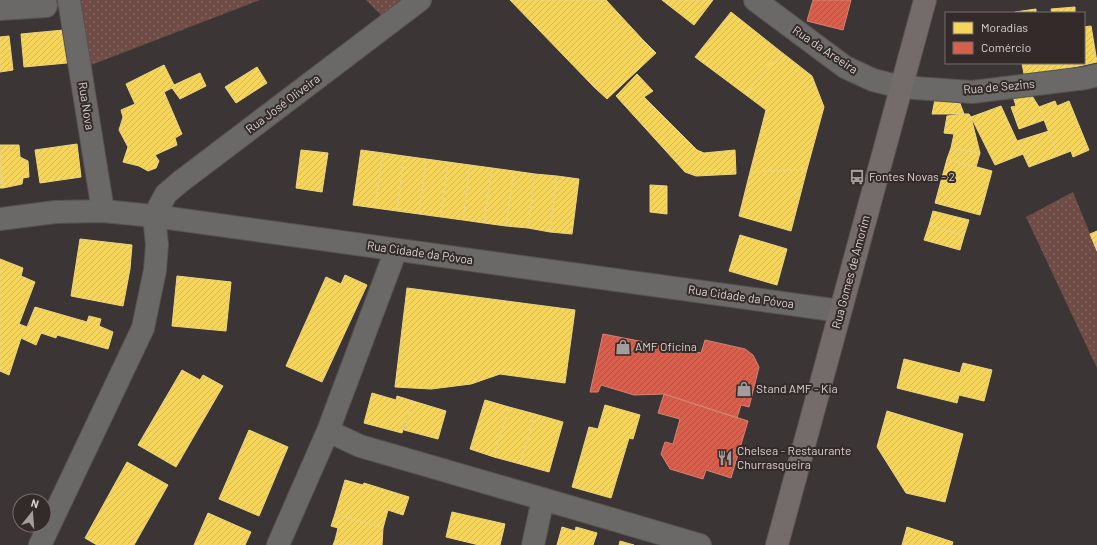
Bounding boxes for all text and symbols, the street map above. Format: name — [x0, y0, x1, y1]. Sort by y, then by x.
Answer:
legend — [945, 12, 1085, 64]
text: Moradias — [981, 20, 1028, 34]
street label: Rua da Areeira — [790, 22, 861, 76]
text: Comércio — [981, 40, 1031, 54]
street label: Rua José Oliveira — [243, 71, 322, 136]
street label: Rua de Sezins — [963, 76, 1035, 96]
street label: Rua Nova — [76, 81, 98, 131]
bus stop icon: Fontes Novas - 2 — [848, 168, 866, 186]
place label: Fontes Novas - 2 — [869, 169, 955, 183]
street label: Rua Gomes de Amorim — [828, 213, 872, 330]
street label: Rua Cidade da Póvoa — [366, 238, 474, 266]
street label: Rua Cidade da Póvoa — [687, 282, 795, 310]
shop icon: AMF Oficina — [614, 338, 632, 356]
place label: AMF Oficina — [635, 339, 697, 353]
shop icon: Stand AMF - Kia — [735, 380, 753, 398]
place label: Stand AMF - Kia — [756, 381, 838, 395]
place label: Chelsea - Restaurante Churrasqueira — [737, 443, 851, 471]
restaurant icon: Chelsea - Restaurante Churrasqueira — [716, 449, 734, 467]
north arrow — [12, 493, 52, 533]
text: N — [30, 496, 40, 510]

